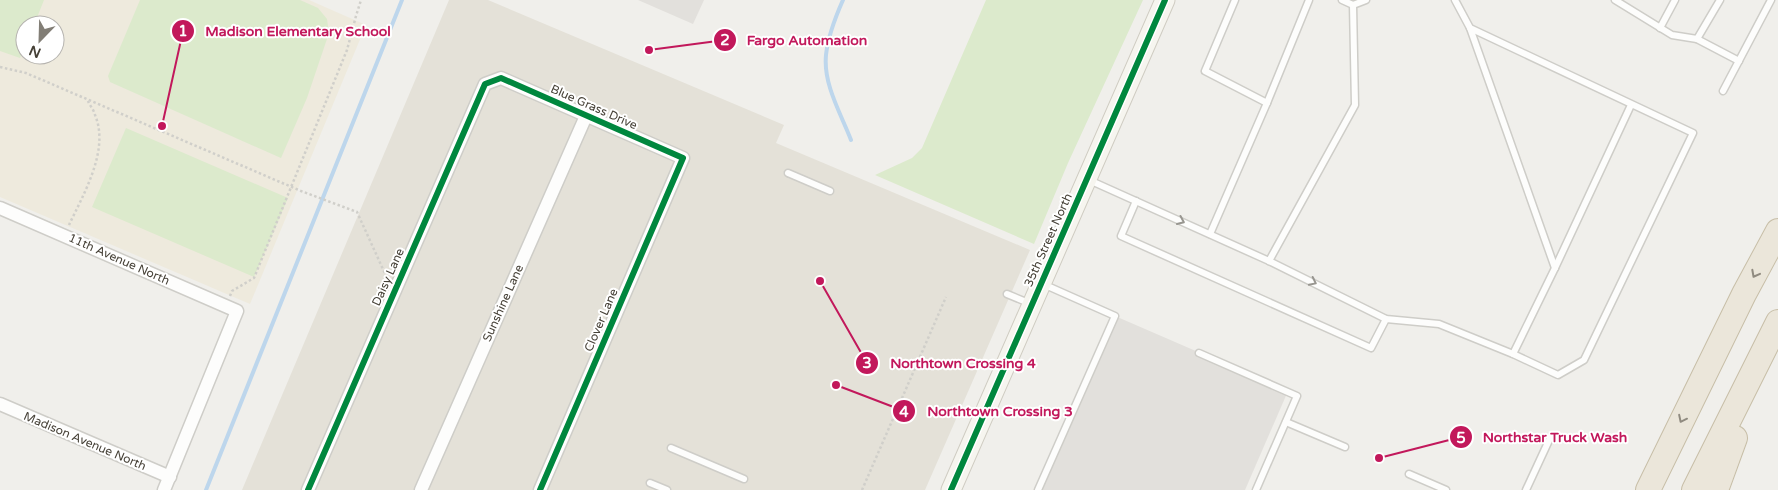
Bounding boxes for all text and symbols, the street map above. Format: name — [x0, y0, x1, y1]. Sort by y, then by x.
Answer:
north arrow — [15, 15, 65, 65]
callout: Madison Elementary School — [171, 16, 401, 45]
text: 1 — [178, 22, 188, 40]
text: Madison Elementary School — [205, 23, 391, 40]
callout: Fargo Automation — [712, 25, 877, 54]
text: 2 — [720, 31, 730, 49]
text: Fargo Automation — [747, 32, 867, 49]
text: N — [27, 41, 44, 62]
street label: Blue Grass Drive — [549, 82, 640, 132]
street label: 35th Street North — [1021, 191, 1075, 289]
one-way arrow — [1176, 215, 1185, 226]
street label: 11th Avenue North — [66, 230, 172, 288]
street label: Daisy Lane — [369, 246, 407, 308]
street label: Sunshine Lane — [480, 262, 526, 344]
one-way arrow — [1751, 268, 1761, 277]
one-way arrow — [1308, 276, 1317, 286]
street label: Clover Lane — [581, 286, 621, 354]
callout: Northtown Crossing 4 — [855, 348, 1045, 377]
text: 3 — [862, 354, 872, 372]
text: Northtown Crossing 4 — [890, 355, 1036, 372]
callout: Northtown Crossing 3 — [892, 397, 1083, 426]
text: 4 — [899, 403, 909, 421]
text: Northtown Crossing 3 — [927, 403, 1073, 420]
street label: Madison Avenue North — [22, 409, 148, 473]
one-way arrow — [1678, 414, 1688, 423]
callout: Northstar Truck Wash — [1448, 423, 1638, 452]
text: 5 — [1456, 429, 1466, 447]
text: Northstar Truck Wash — [1483, 429, 1627, 446]

